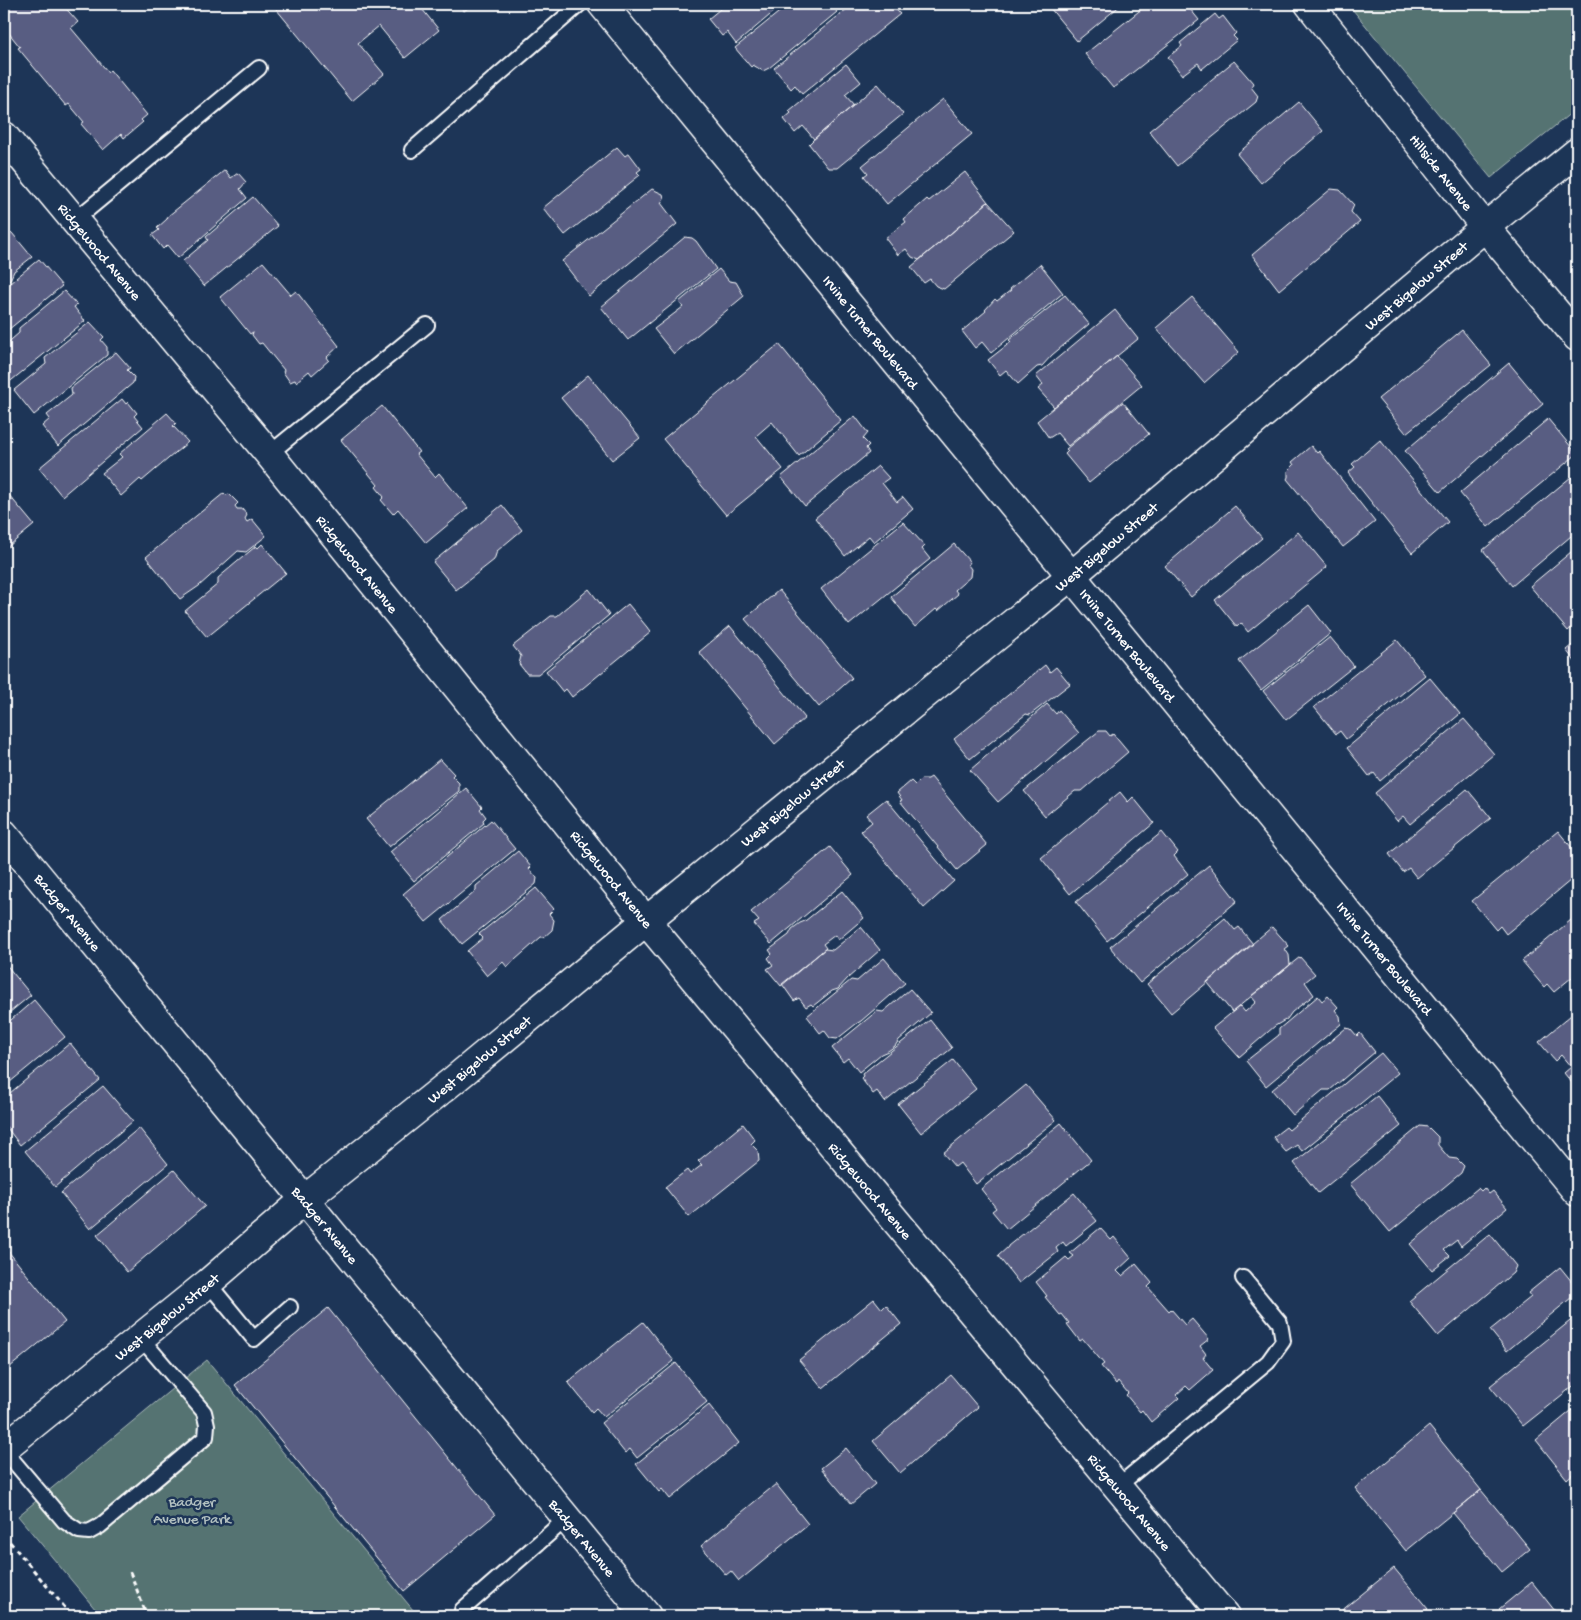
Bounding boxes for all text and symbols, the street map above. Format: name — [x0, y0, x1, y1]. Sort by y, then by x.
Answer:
street label: Hillside Avenue — [1404, 131, 1476, 215]
street label: Ridgewood Avenue — [53, 200, 144, 305]
street label: West Bigelow Street — [1362, 237, 1474, 335]
street label: Irvine Turner Boulevard — [818, 273, 922, 394]
street label: West Bigelow Street — [1052, 498, 1164, 596]
street label: Ridgewood Avenue — [311, 512, 401, 618]
street label: Irvine Turner Boulevard — [1074, 586, 1179, 708]
street label: West Bigelow Street — [738, 755, 851, 852]
street label: Ridgewood Avenue — [565, 827, 656, 933]
street label: Badger Avenue — [29, 870, 104, 956]
street label: Irvine Turner Boulevard — [1331, 899, 1436, 1021]
street label: West Bigelow Street — [425, 1011, 537, 1108]
street label: Ridgewood Avenue — [823, 1140, 915, 1244]
street label: Badger Avenue — [286, 1183, 361, 1269]
street label: West Bigelow Street — [112, 1269, 225, 1366]
street label: Ridgewood Avenue — [1083, 1451, 1174, 1555]
park label: Badger Avenue Park — [153, 1494, 232, 1529]
street label: Badger Avenue — [543, 1496, 618, 1582]

